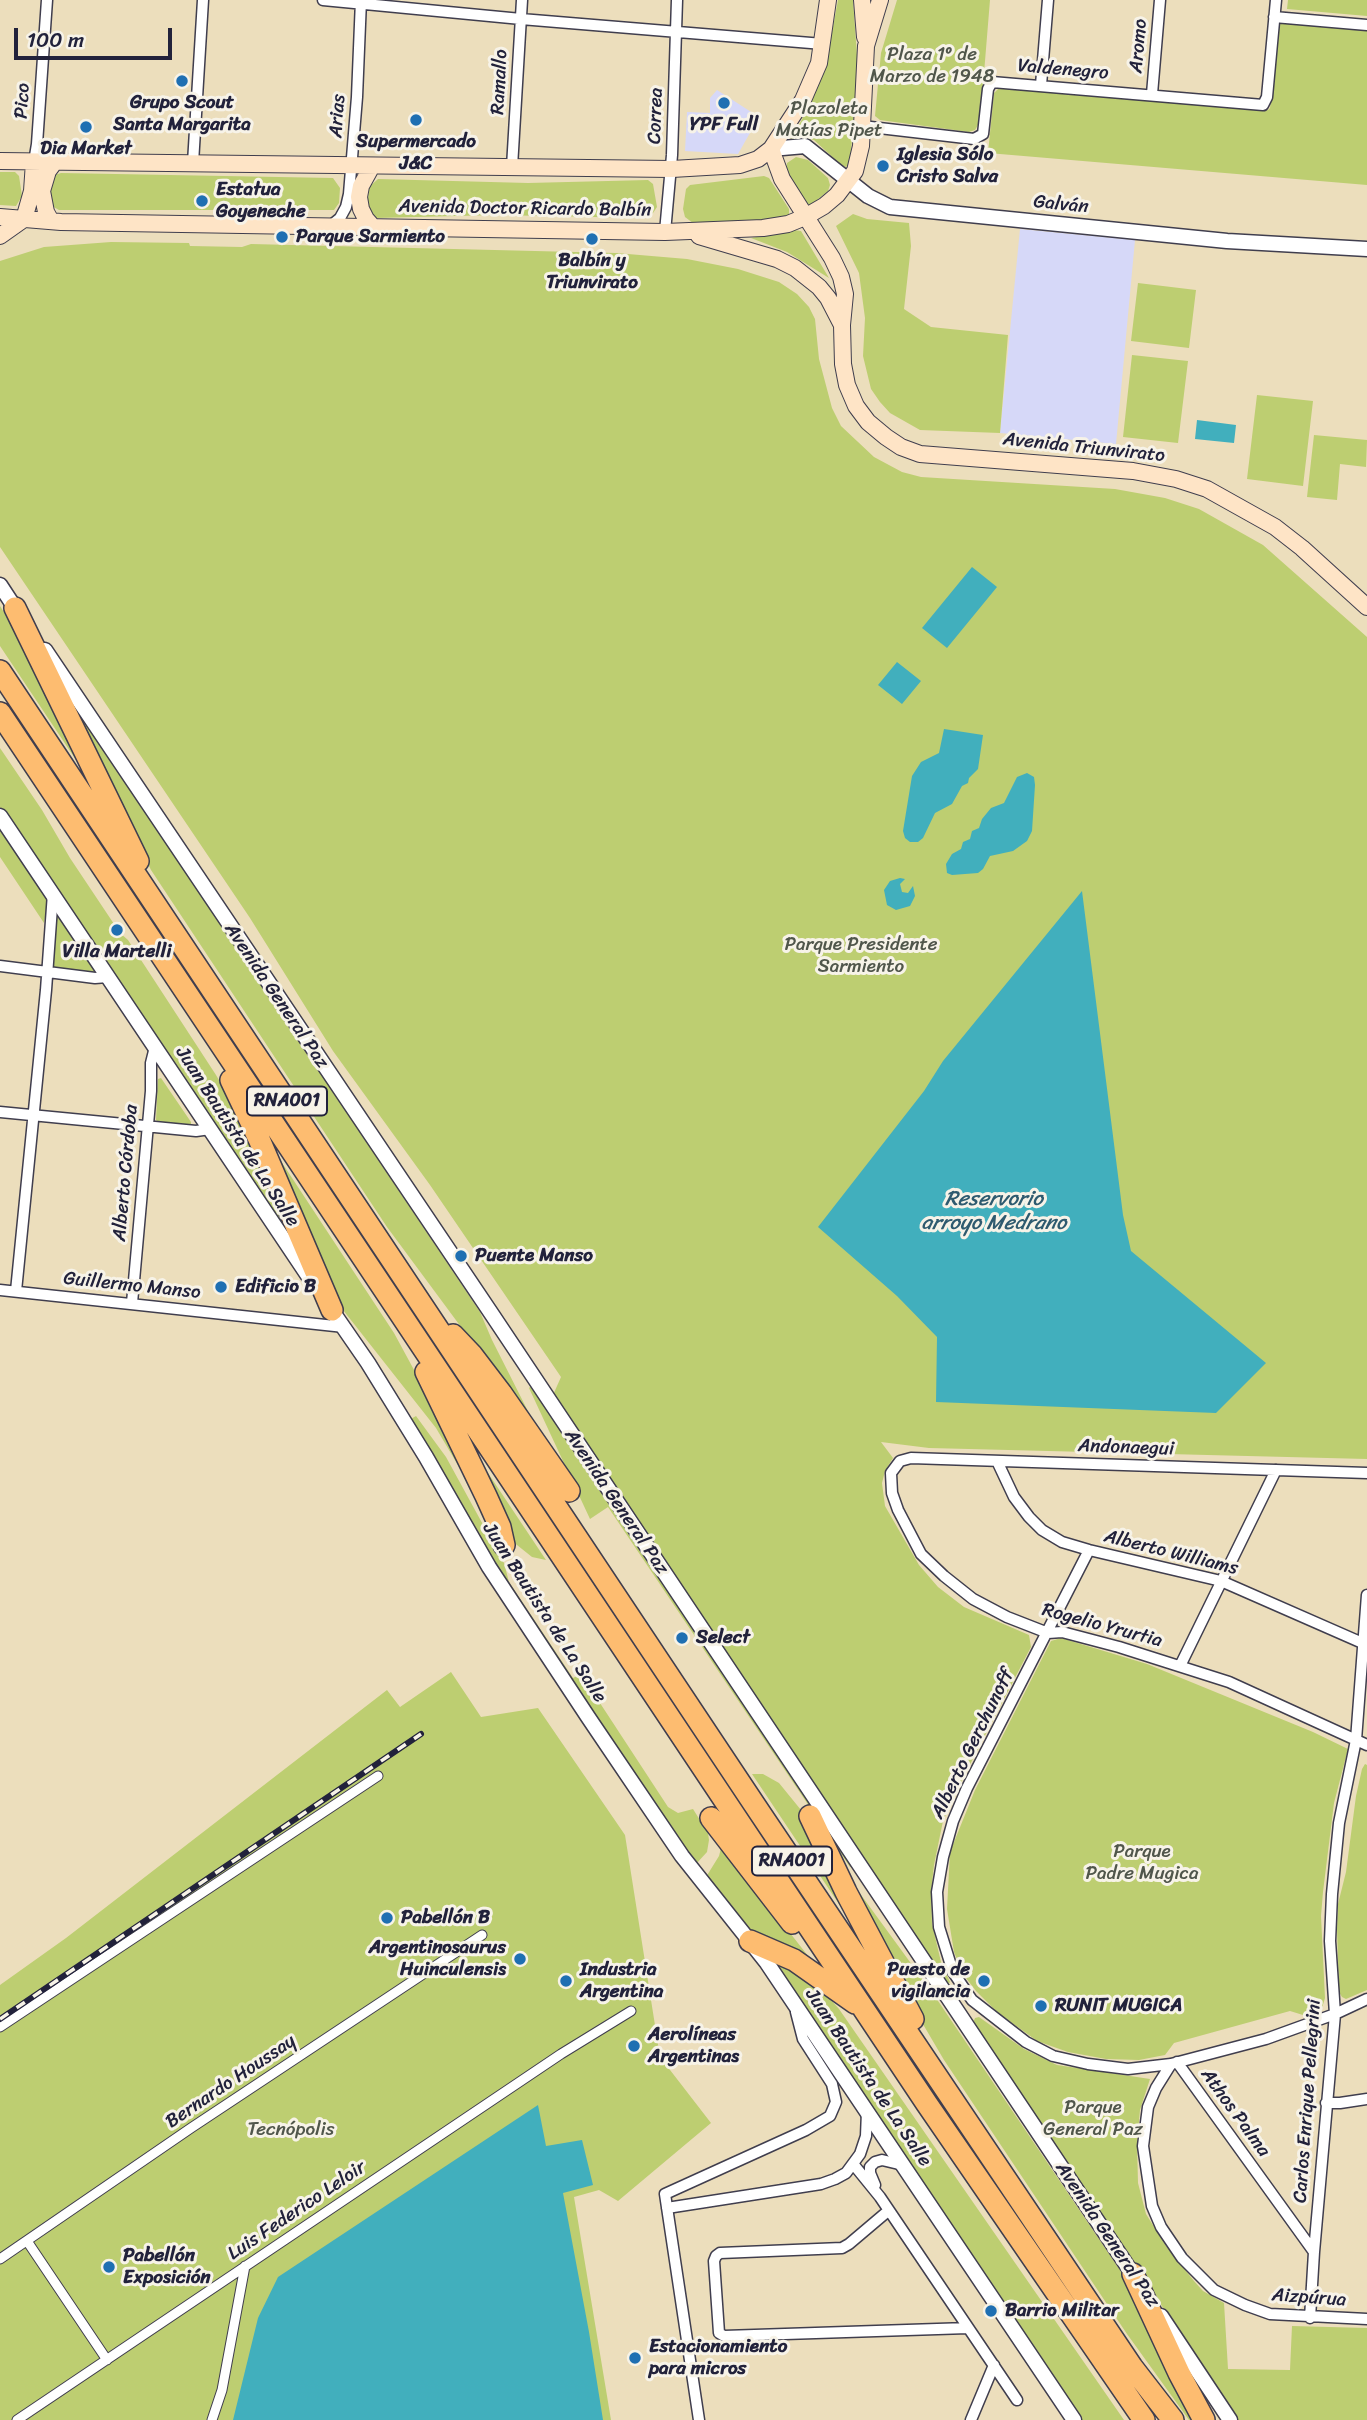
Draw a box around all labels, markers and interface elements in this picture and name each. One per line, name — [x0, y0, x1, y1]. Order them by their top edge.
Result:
scale bar — [18, 14, 175, 58]
street label: Aromo — [1125, 18, 1153, 74]
text: 100 m — [27, 21, 84, 59]
park label: Plaza 1º de Marzo de 1948 — [870, 44, 994, 88]
street label: Ramallo — [487, 49, 513, 115]
street label: Valdenegro — [1017, 55, 1109, 85]
marker: Grupo Scout Santa Margarita — [174, 73, 190, 89]
street label: Pico — [10, 82, 36, 120]
street label: Correa — [644, 87, 668, 145]
place label: Grupo Scout Santa Margarita — [113, 92, 251, 136]
street label: Arias — [325, 93, 351, 139]
marker: YPF Full — [716, 95, 732, 111]
park label: Plazoleta Matías Pipet — [776, 98, 882, 142]
marker: Supermercado J&C — [408, 112, 424, 128]
place label: YPF Full — [690, 114, 758, 136]
marker: Dia Market — [78, 119, 94, 135]
place label: Supermercado J&C — [356, 131, 476, 175]
place label: Dia Market — [40, 138, 132, 160]
place label: Iglesia Sólo Cristo Salva — [897, 144, 998, 188]
marker: Iglesia Sólo Cristo Salva — [875, 158, 891, 174]
place label: Estatua Goyeneche — [216, 179, 306, 223]
street label: Galván — [1032, 191, 1090, 219]
marker: Estatua Goyeneche — [194, 193, 210, 209]
street label: Avenida Doctor Ricardo Balbín — [398, 195, 652, 223]
place label: Parque Sarmiento — [296, 226, 445, 248]
marker: Parque Sarmiento — [274, 229, 290, 245]
marker: Balbín y Triunvirato — [584, 231, 600, 247]
place label: Balbín y Triunvirato — [546, 250, 638, 294]
street label: Avenida Triunvirato — [1002, 428, 1166, 468]
street label: Avenida General Paz — [219, 919, 333, 1073]
marker: Villa Martelli — [109, 922, 125, 938]
park label: Parque Presidente Sarmiento — [785, 934, 937, 978]
place label: Villa Martelli — [63, 941, 171, 963]
street label: Juan Bautista de La Salle — [170, 1043, 304, 1231]
road number: RNA001 — [247, 1086, 327, 1116]
street label: Alberto Córdoba — [109, 1104, 143, 1242]
water label: Reservorio arroyo Medrano — [922, 1187, 1066, 1237]
place label: Puente Manso — [475, 1245, 593, 1267]
marker: Puente Manso — [453, 1248, 469, 1264]
street label: Guillermo Manso — [62, 1267, 202, 1305]
place label: Edificio B — [235, 1276, 316, 1298]
marker: Edificio B — [213, 1279, 229, 1295]
street label: Avenida General Paz — [559, 1425, 673, 1579]
street label: Andonaegui — [1077, 1435, 1175, 1461]
street label: Juan Bautista de La Salle — [477, 1519, 611, 1707]
street label: Alberto Williams — [1102, 1525, 1240, 1581]
street label: Rogelio Yrurtia — [1039, 1599, 1165, 1653]
place label: Select — [696, 1627, 750, 1649]
marker: Select — [674, 1630, 690, 1646]
street label: Alberto Gerchunoff — [927, 1665, 1019, 1823]
park label: Parque Padre Mugica — [1085, 1841, 1199, 1885]
road number: RNA001 — [752, 1846, 832, 1875]
place label: Pabellón B — [401, 1907, 490, 1929]
marker: Pabellón B — [379, 1910, 395, 1926]
place label: Argentinosaurus Huinculensis — [369, 1937, 506, 1981]
marker: Argentinosaurus Huinculensis — [512, 1951, 528, 1967]
place label: Industria Argentina — [580, 1959, 663, 2003]
place label: Puesto de vigilancia — [887, 1959, 970, 2003]
marker: Industria Argentina — [558, 1973, 574, 1989]
marker: Puesto de vigilancia — [976, 1973, 992, 1989]
street label: Juan Bautista de La Salle — [800, 1985, 936, 2171]
place label: RUNIT MUGICA — [1055, 1995, 1182, 2017]
marker: RUNIT MUGICA — [1033, 1998, 1049, 2014]
street label: Carlos Enrique Pellegrini — [1290, 1998, 1326, 2204]
place label: Aerolíneas Argentinas — [648, 2024, 739, 2068]
street label: Bernardo Houssay — [162, 2030, 300, 2134]
marker: Aerolíneas Argentinas — [626, 2038, 642, 2054]
street label: Athos Palma — [1195, 2064, 1275, 2162]
park label: Parque General Paz — [1043, 2097, 1143, 2141]
park label: Tecnópolis — [247, 2119, 335, 2141]
street label: Luis Federico Leloir — [224, 2156, 370, 2266]
street label: Avenida General Paz — [1050, 2158, 1164, 2312]
place label: Pabellón Exposición — [123, 2245, 211, 2289]
marker: Pabellón Exposición — [101, 2259, 117, 2275]
street label: Aizpúrua — [1271, 2284, 1347, 2312]
place label: Barrio Militar — [1005, 2300, 1119, 2322]
marker: Barrio Militar — [983, 2303, 999, 2319]
place label: Estacionamiento para micros — [649, 2336, 787, 2380]
marker: Estacionamiento para micros — [627, 2350, 643, 2366]

